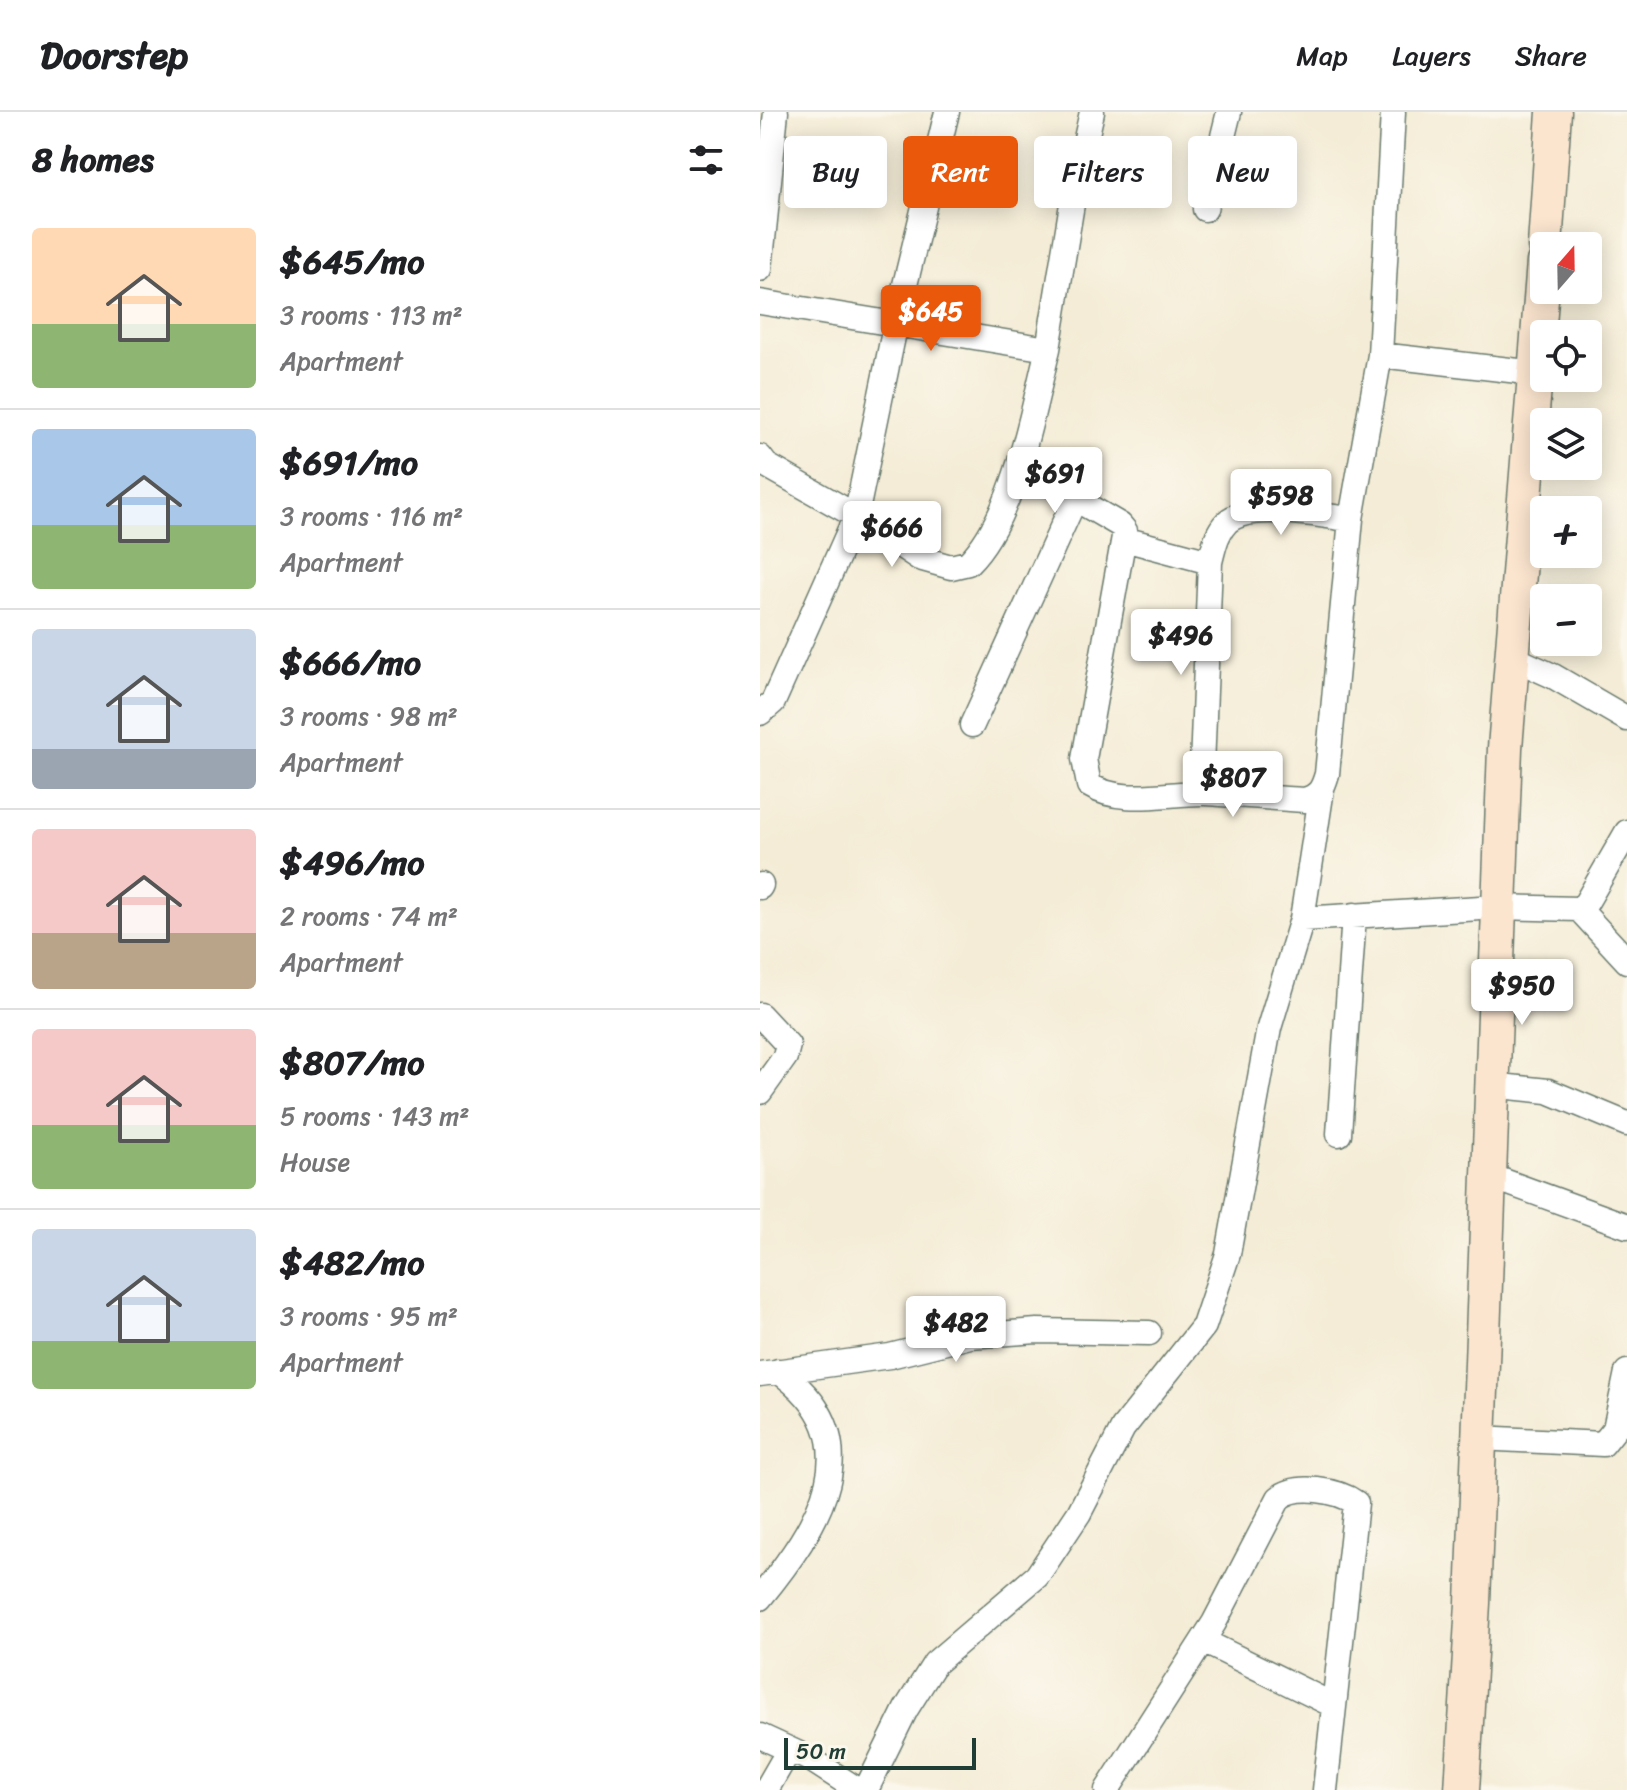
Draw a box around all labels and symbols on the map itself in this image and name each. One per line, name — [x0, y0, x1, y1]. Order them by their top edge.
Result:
north arrow — [1530, 232, 1602, 304]
pin: $645 — [884, 285, 978, 353]
pin: $691 — [1008, 447, 1102, 515]
pin: $598 — [1234, 469, 1328, 537]
pin: $666 — [845, 501, 939, 569]
pin: $496 — [1134, 609, 1228, 677]
pin: $807 — [1186, 751, 1280, 819]
pin: $950 — [1475, 959, 1569, 1027]
pin: $482 — [909, 1296, 1003, 1364]
scale bar — [784, 1734, 976, 1770]

